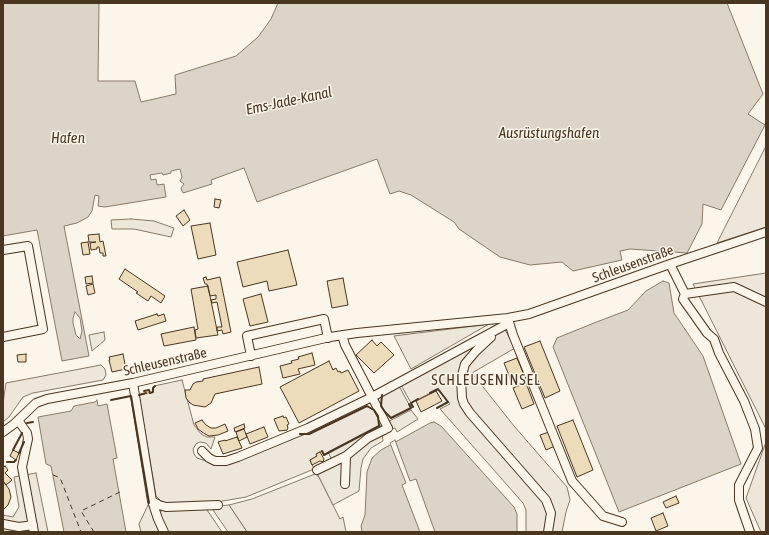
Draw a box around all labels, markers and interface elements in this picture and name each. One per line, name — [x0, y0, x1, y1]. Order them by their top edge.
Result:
water label: Ems-Jade-Kanal — [244, 83, 334, 119]
water label: Ausrüstungshafen — [499, 124, 599, 142]
water label: Hafen — [51, 129, 85, 147]
street label: Schleusenstraße — [590, 242, 676, 286]
street label: Schleusenstraße — [122, 344, 208, 380]
district label: SCHLEUSENINSEL — [431, 371, 541, 389]

